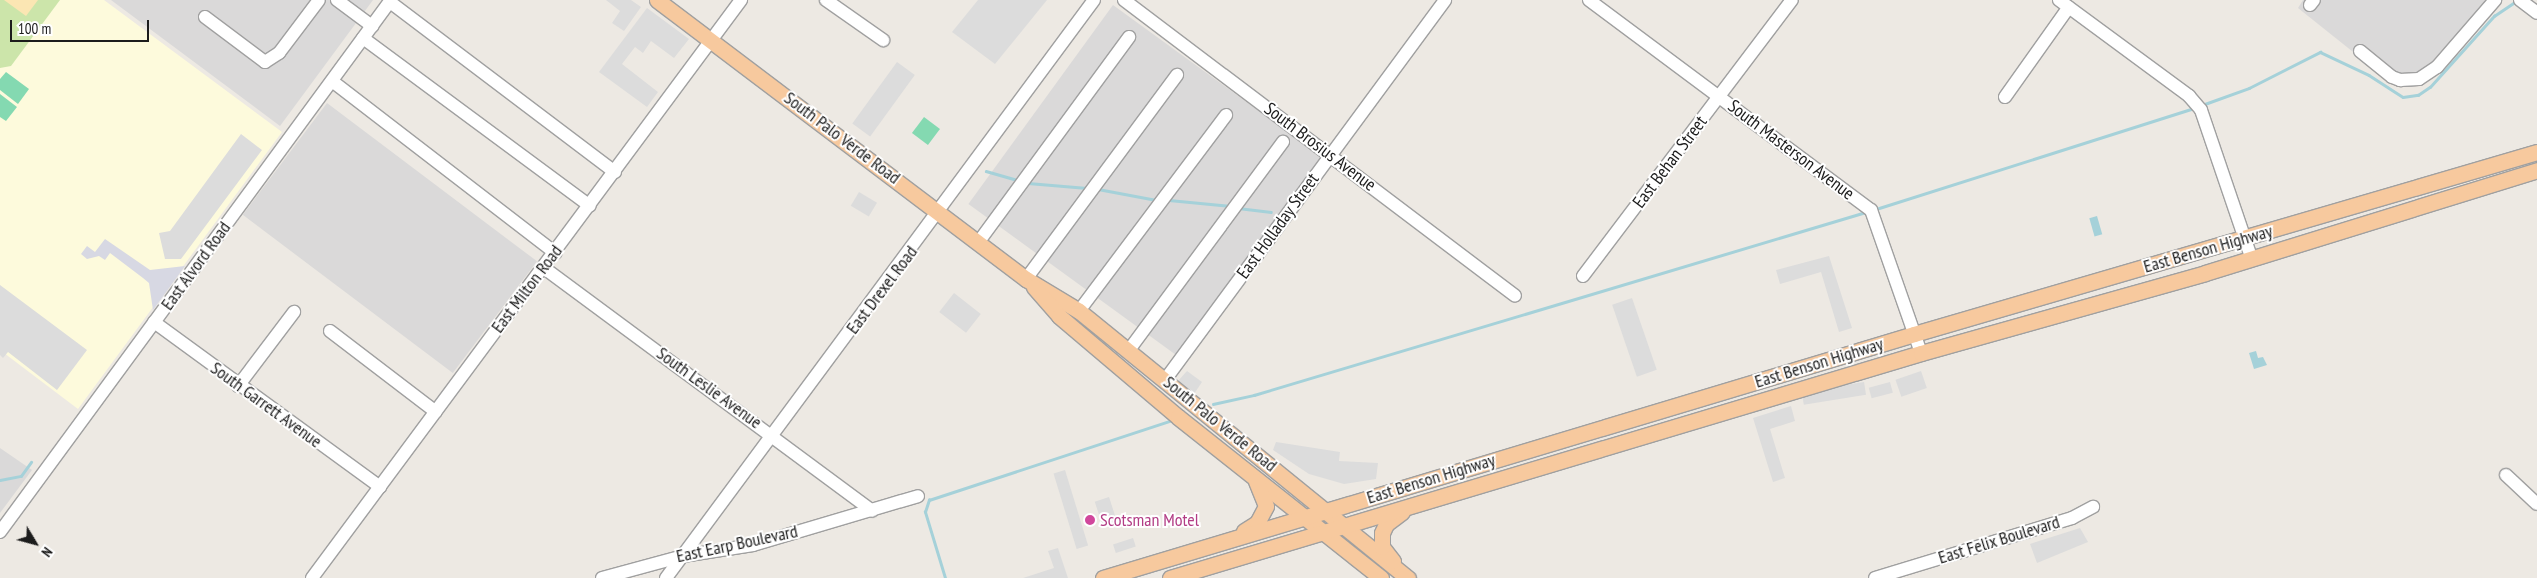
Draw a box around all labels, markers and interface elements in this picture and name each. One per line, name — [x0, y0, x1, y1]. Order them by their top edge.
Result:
scale bar — [12, 10, 151, 42]
text: 100 m — [18, 19, 51, 38]
street label: South Palo Verde Road — [780, 87, 904, 189]
street label: South Masterson Avenue — [1723, 95, 1859, 205]
street label: South Brosius Avenue — [1260, 98, 1380, 196]
street label: East Behan Street — [1628, 112, 1712, 212]
street label: East Holladay Street — [1232, 169, 1324, 283]
street label: East Alvord Road — [157, 217, 235, 315]
street label: East Benson Highway — [2141, 220, 2275, 278]
street label: East Milton Road — [487, 241, 567, 337]
street label: East Drexel Road — [842, 242, 922, 338]
street label: East Benson Highway — [1752, 333, 1886, 393]
street label: South Leslie Avenue — [652, 343, 766, 433]
street label: South Garrett Avenue — [206, 357, 326, 453]
street label: South Palo Verde Road — [1159, 372, 1281, 476]
street label: East Benson Highway — [1364, 449, 1498, 509]
place label: Scotsman Motel — [1100, 509, 1199, 531]
street label: East Felix Boulevard — [1935, 511, 2063, 569]
marker: Scotsman Motel — [1084, 514, 1096, 526]
north arrow — [10, 518, 60, 568]
street label: East Earp Boulevard — [674, 521, 800, 567]
text: N — [38, 544, 56, 560]

